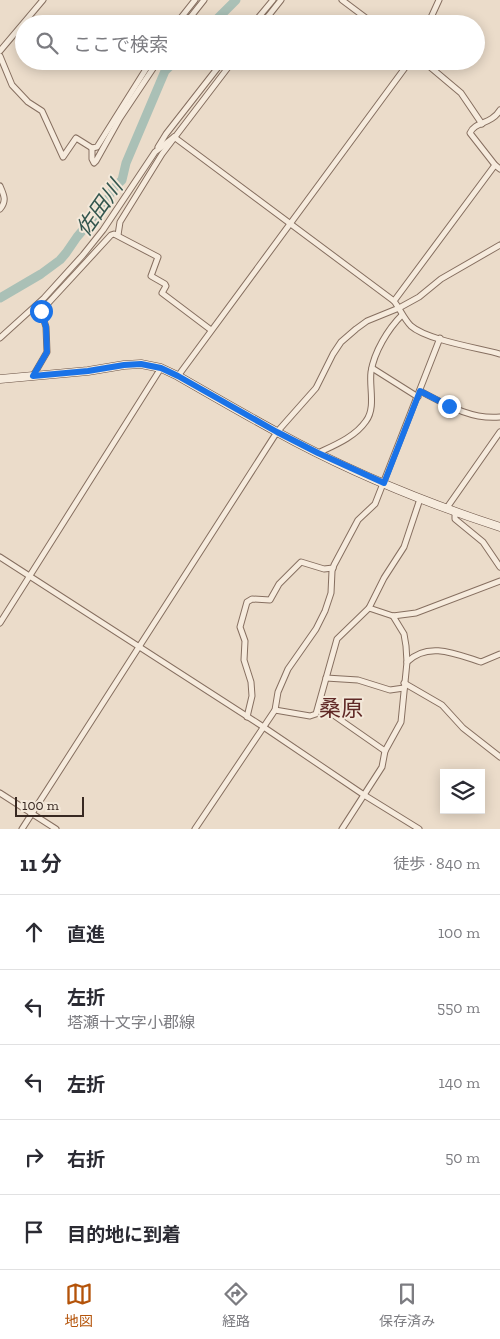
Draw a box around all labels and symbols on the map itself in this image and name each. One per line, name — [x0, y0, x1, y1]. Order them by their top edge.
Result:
water label: 佐田川 — [71, 173, 128, 241]
route start — [30, 300, 53, 323]
route end — [438, 395, 461, 418]
district label: 桑原 — [319, 695, 363, 722]
scale bar — [15, 794, 84, 817]

